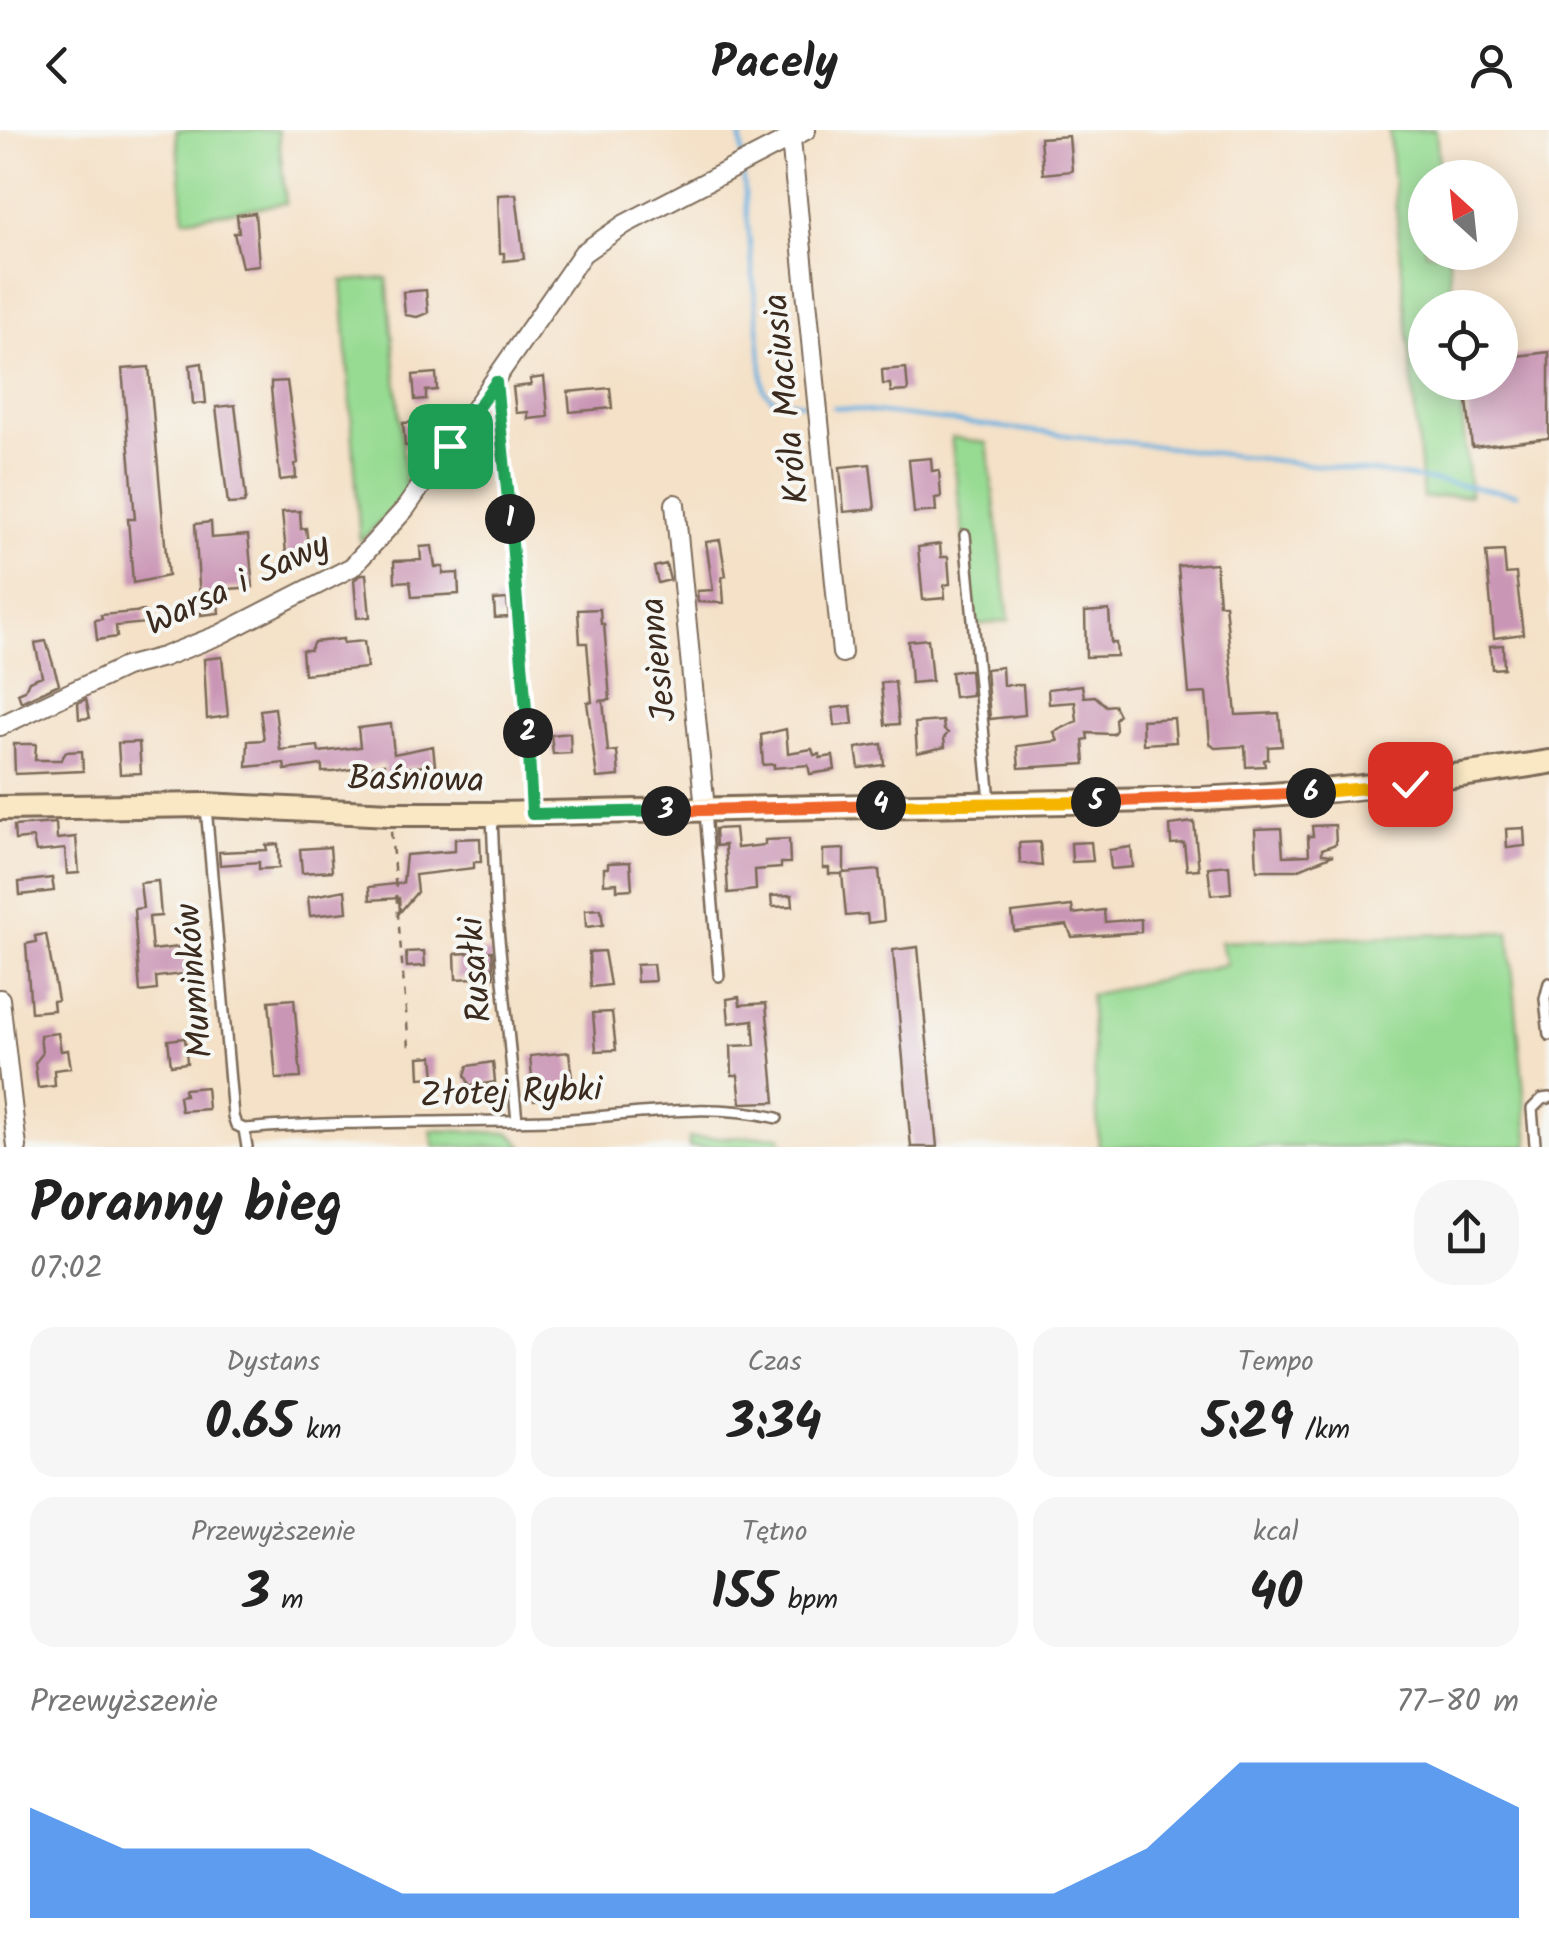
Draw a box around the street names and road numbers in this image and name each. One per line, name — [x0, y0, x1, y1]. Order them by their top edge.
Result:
street label: Króla Maciusia — [749, 291, 827, 507]
street label: Warsa i Sawy — [137, 518, 340, 653]
street label: Jesienna — [626, 595, 694, 725]
street label: Baśniowa — [347, 752, 485, 810]
street label: Muminków — [161, 901, 231, 1060]
street label: Rusałki — [444, 913, 510, 1025]
street label: Złotej Rybki — [419, 1063, 605, 1125]

